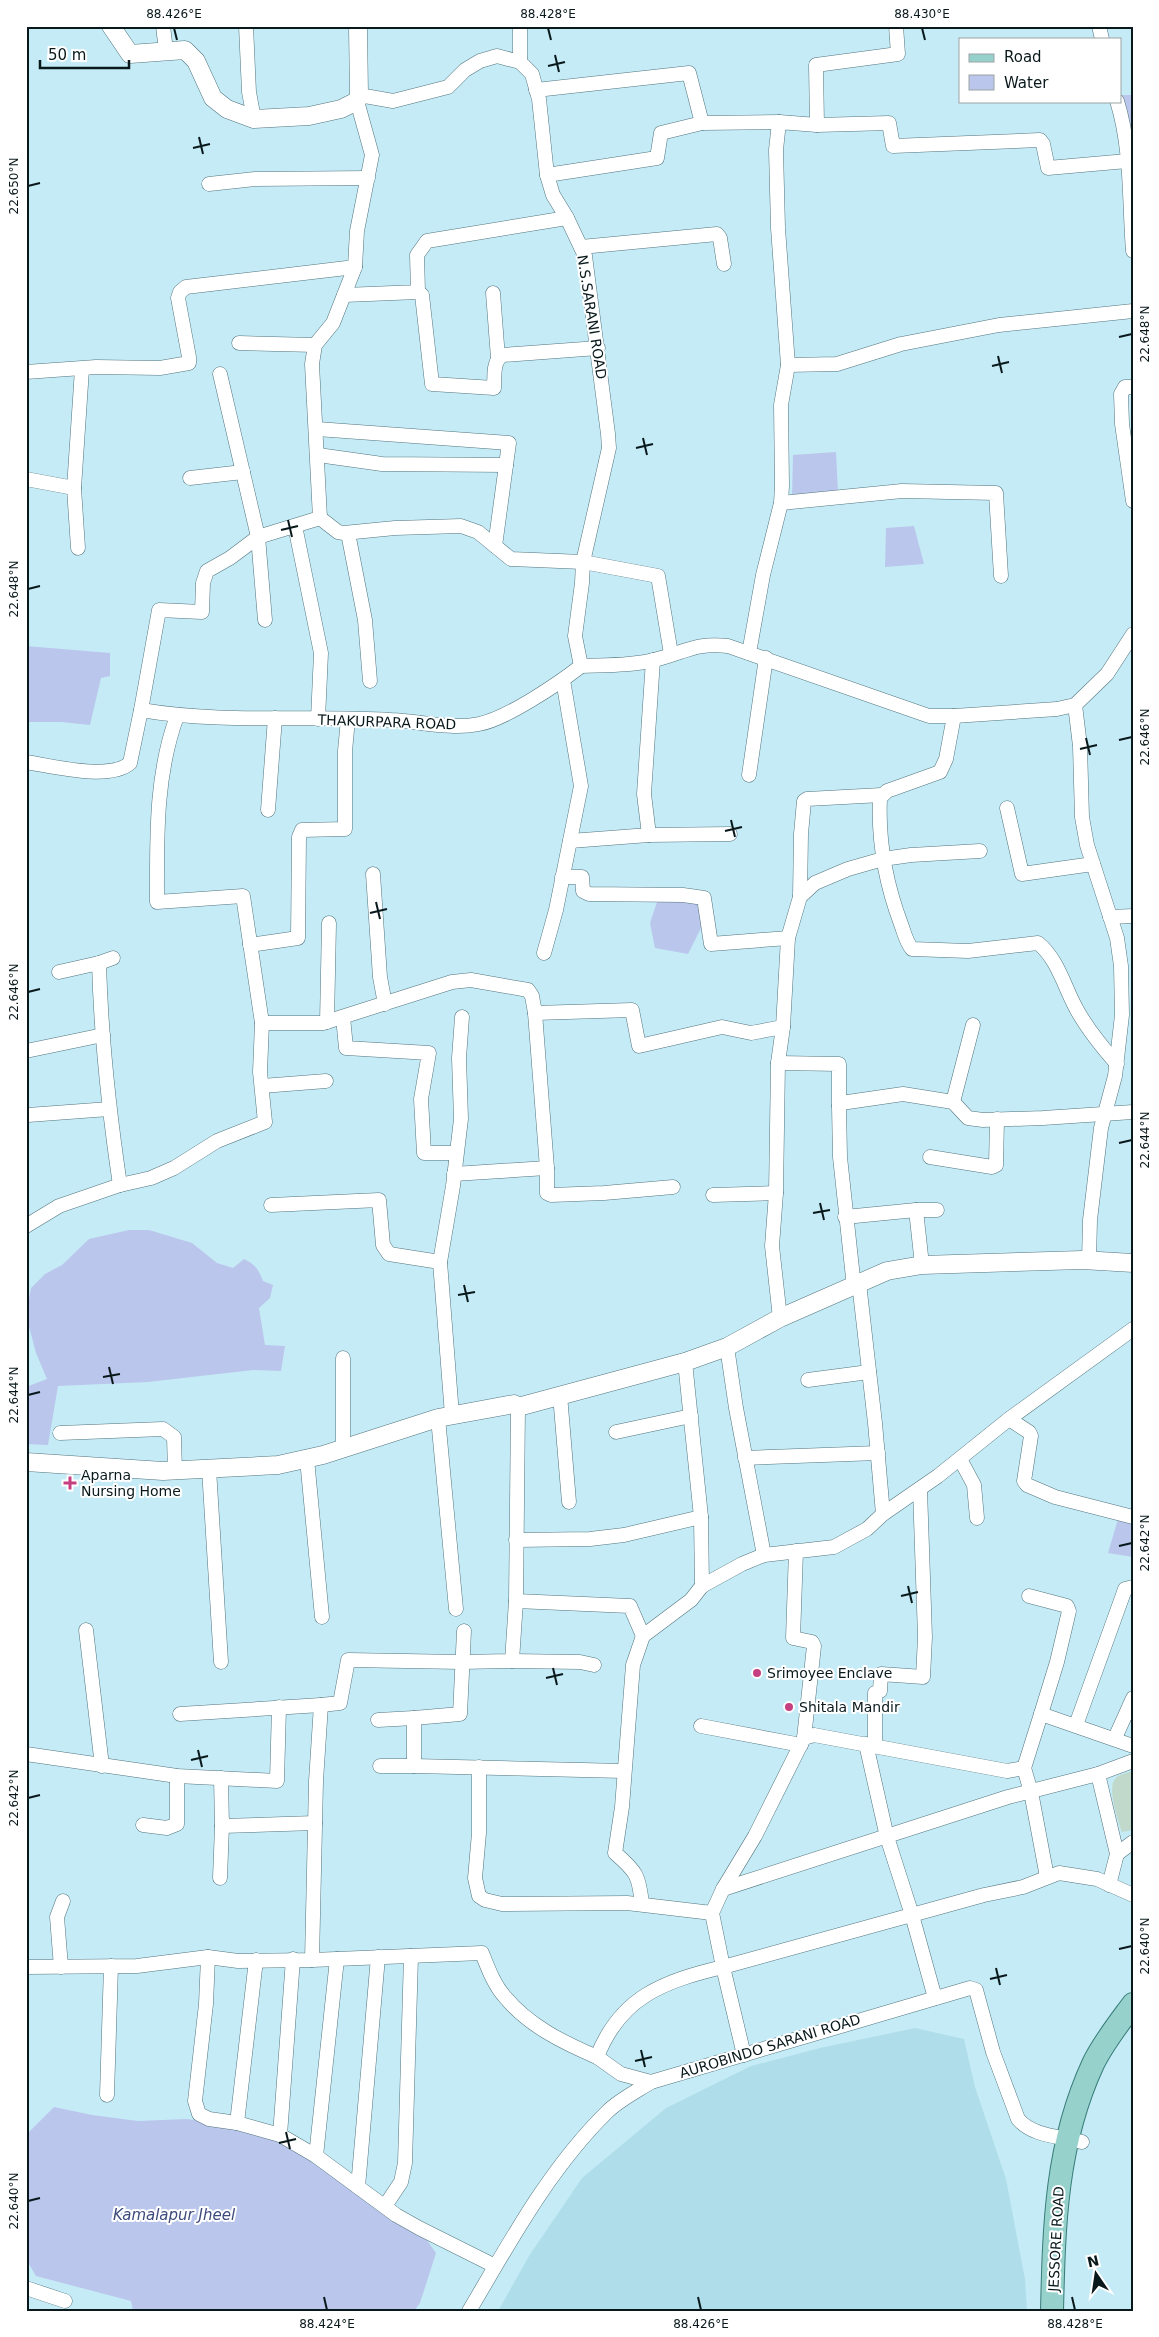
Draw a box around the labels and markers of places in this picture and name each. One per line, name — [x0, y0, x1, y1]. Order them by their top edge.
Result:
place label: Aparna Nursing Home — [81, 1467, 181, 1499]
marker: Aparna Nursing Home — [63, 1476, 77, 1490]
place label: Srimoyee Enclave — [767, 1665, 892, 1681]
marker: Srimoyee Enclave — [751, 1667, 763, 1679]
place label: Shitala Mandir — [799, 1699, 900, 1715]
marker: Shitala Mandir — [783, 1701, 795, 1713]

